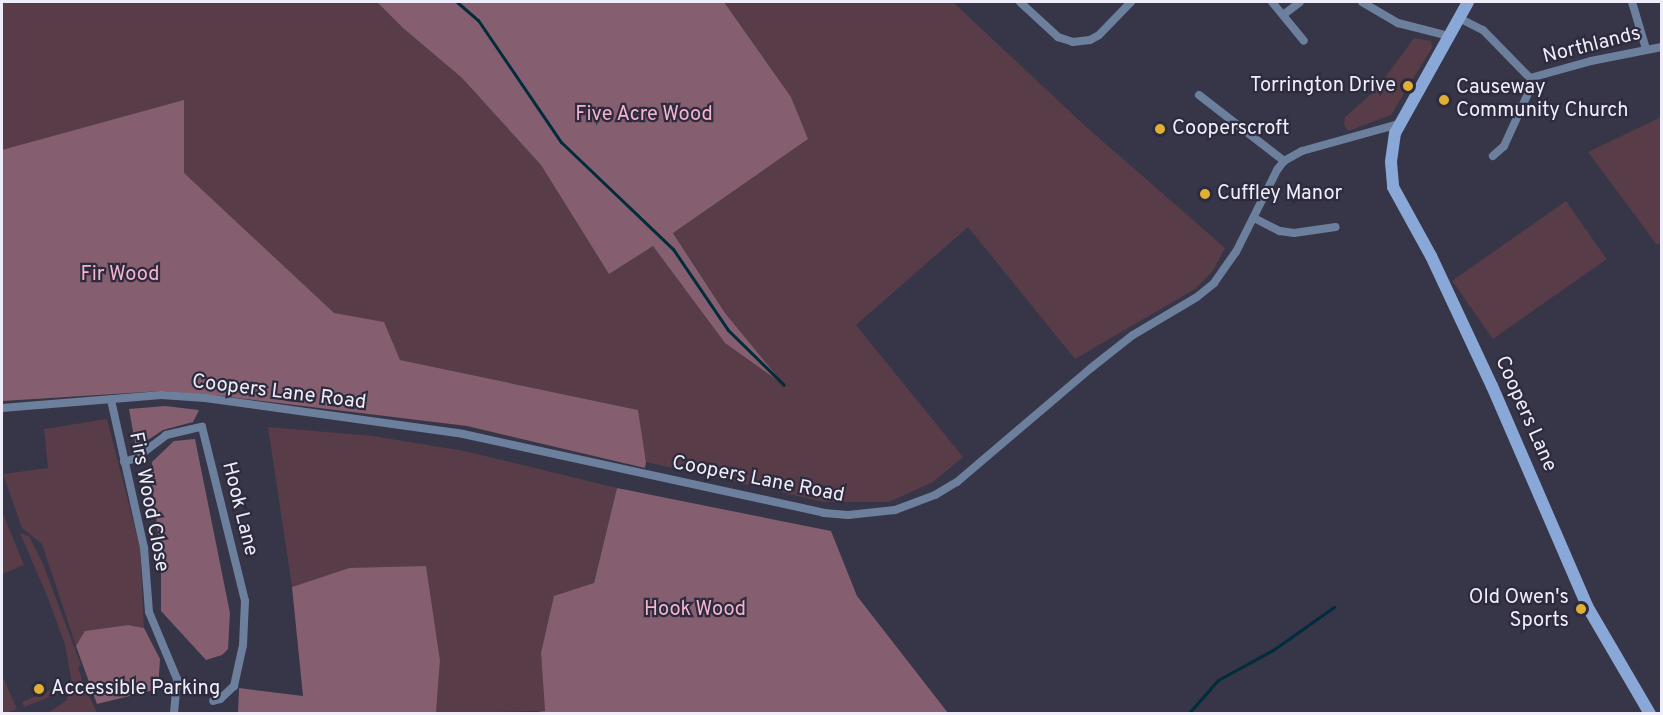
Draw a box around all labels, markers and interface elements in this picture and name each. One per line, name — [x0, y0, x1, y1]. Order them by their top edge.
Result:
street label: Northlands — [1541, 22, 1643, 70]
place label: Torrington Drive — [1250, 74, 1396, 98]
place label: Causeway Community Church — [1456, 77, 1629, 124]
marker: Torrington Drive — [1401, 79, 1415, 93]
marker: Causeway Community Church — [1437, 93, 1451, 107]
park label: Five Acre Wood — [575, 103, 713, 127]
place label: Cooperscroft — [1172, 117, 1290, 141]
marker: Cooperscroft — [1153, 122, 1167, 136]
place label: Cuffley Manor — [1217, 182, 1342, 206]
marker: Cuffley Manor — [1198, 187, 1212, 201]
park label: Fir Wood — [80, 263, 160, 287]
street label: Coopers Lane — [1489, 352, 1561, 476]
street label: Coopers Lane Road — [191, 370, 367, 416]
street label: Firs Wood Close — [123, 430, 173, 574]
street label: Coopers Lane Road — [670, 452, 846, 508]
street label: Hook Lane — [216, 459, 262, 559]
place label: Old Owen's Sports — [1469, 586, 1569, 633]
park label: Hook Wood — [644, 598, 746, 622]
marker: Old Owen's Sports — [1574, 602, 1588, 616]
place label: Accessible Parking — [51, 677, 220, 701]
marker: Accessible Parking — [32, 682, 46, 696]

